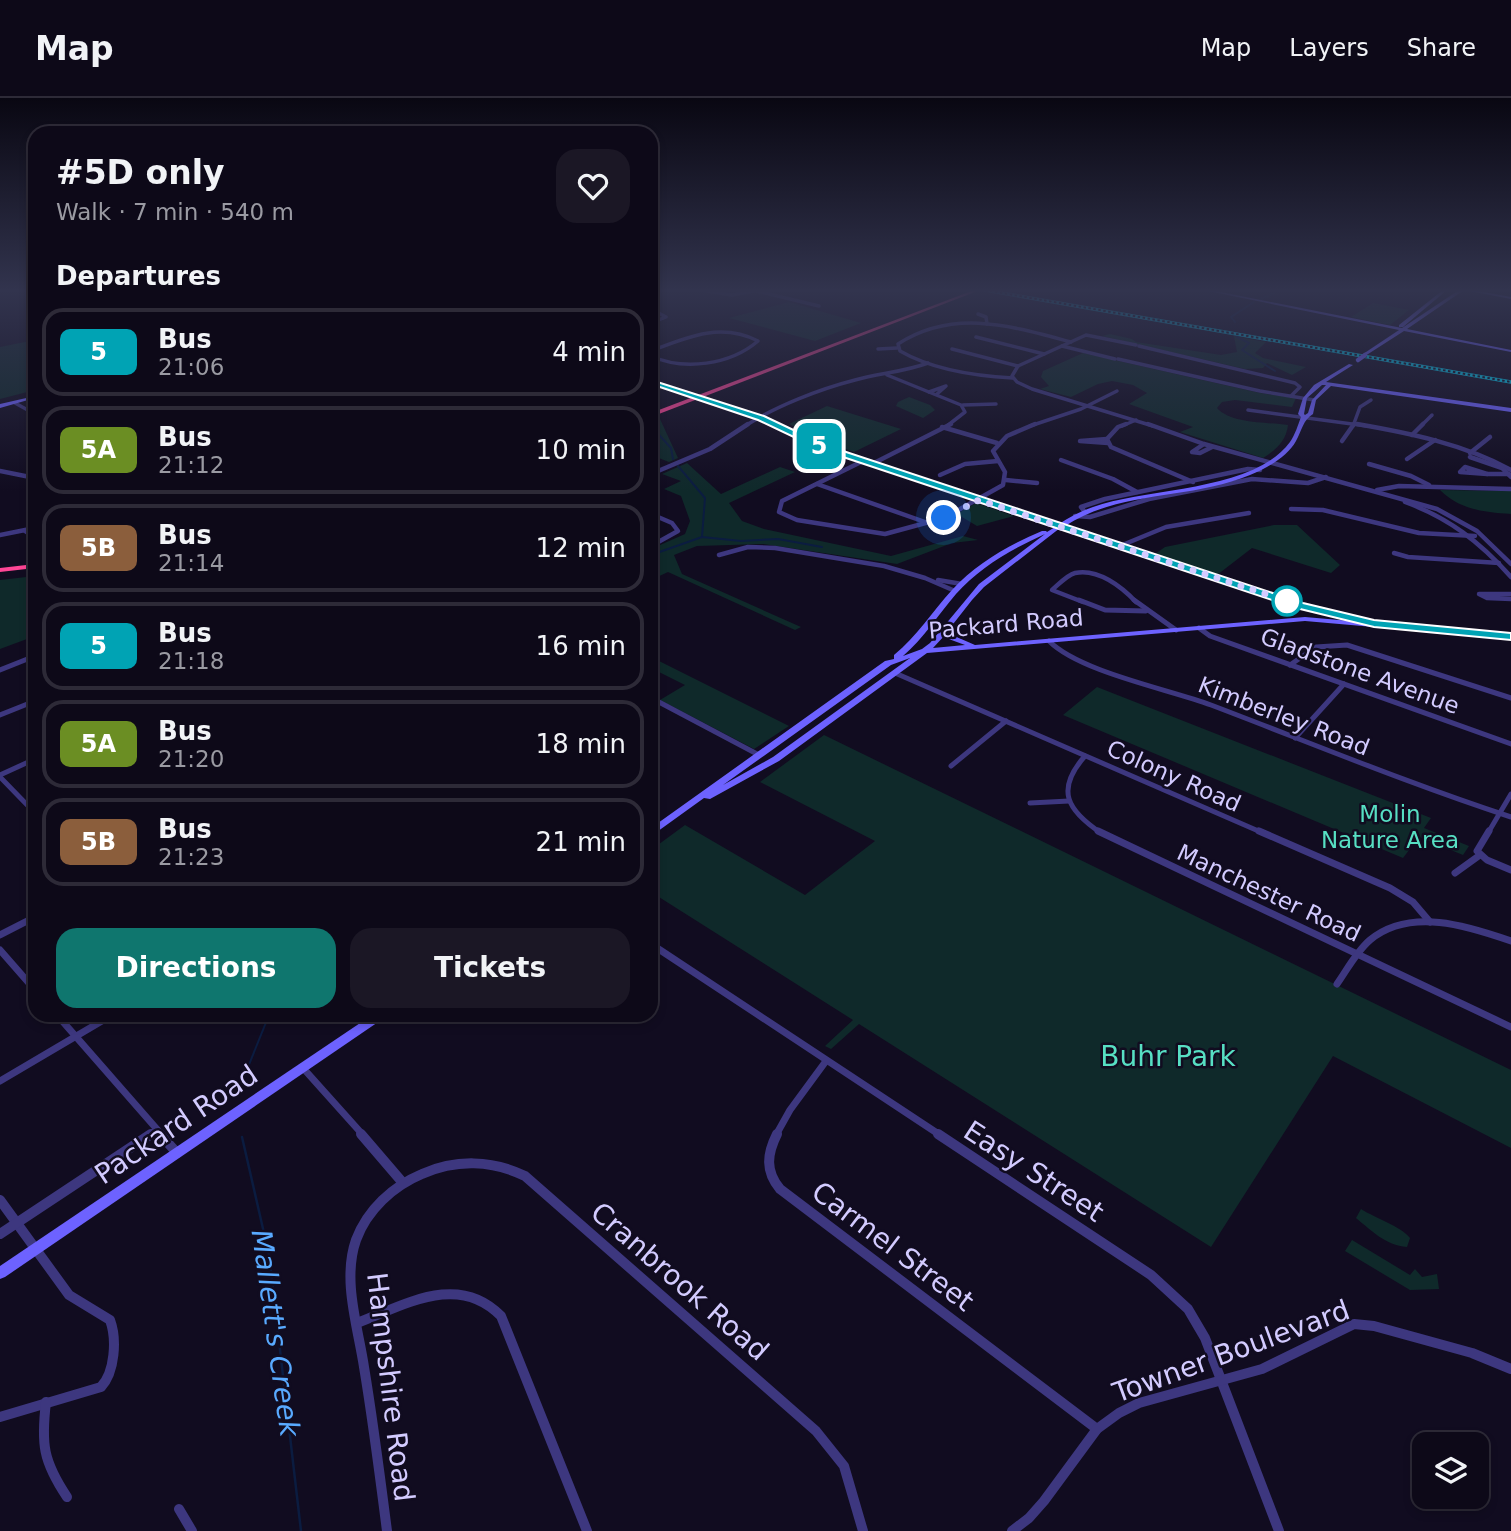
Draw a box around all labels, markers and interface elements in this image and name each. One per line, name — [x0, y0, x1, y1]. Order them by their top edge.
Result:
text: Map — [35, 29, 114, 68]
text: Map — [1201, 34, 1251, 62]
text: Layers — [1289, 34, 1369, 62]
text: Share — [1407, 34, 1476, 62]
button: heart — [556, 149, 630, 223]
text: #5D only — [56, 153, 224, 192]
text: Walk · 7 min · 540 m — [56, 199, 294, 225]
text: Departures — [56, 261, 221, 291]
text: Bus — [158, 324, 212, 354]
text: 4 min — [552, 337, 626, 367]
text: 5 — [90, 338, 107, 366]
text: 21:06 — [158, 354, 224, 380]
text: Bus — [158, 422, 212, 452]
line badge: 5 — [796, 423, 842, 469]
text: 5 — [811, 432, 827, 460]
text: 10 min — [536, 435, 626, 465]
text: 5A — [81, 436, 116, 464]
text: 21:12 — [158, 452, 224, 478]
your location — [926, 500, 961, 535]
text: Bus — [158, 520, 212, 550]
text: 12 min — [536, 533, 626, 563]
text: 5B — [81, 534, 116, 562]
text: 21:14 — [158, 550, 224, 576]
unlabelled marker — [1272, 586, 1302, 616]
street label: Packard Road — [928, 604, 1084, 644]
text: Bus — [158, 618, 212, 648]
street label: Gladstone Avenue — [1257, 623, 1463, 719]
text: 16 min — [536, 631, 626, 661]
text: 5 — [90, 632, 107, 660]
text: 21:18 — [158, 648, 224, 674]
street label: Kimberley Road — [1195, 671, 1373, 761]
text: Bus — [158, 716, 212, 746]
text: 18 min — [536, 729, 626, 759]
text: 5A — [81, 730, 116, 758]
street label: Colony Road — [1103, 735, 1245, 817]
text: 21:20 — [158, 746, 224, 772]
park label: Molin Nature Area — [1321, 801, 1459, 853]
text: Bus — [158, 814, 212, 844]
text: 21 min — [536, 827, 626, 857]
text: 5B — [81, 828, 116, 856]
street label: Manchester Road — [1173, 839, 1365, 947]
text: 21:23 — [158, 844, 224, 870]
button: Directions — [56, 928, 336, 1008]
button: Tickets — [350, 928, 630, 1008]
park label: Buhr Park — [1100, 1040, 1237, 1073]
street label: Packard Road — [89, 1058, 264, 1191]
street label: Easy Street — [958, 1114, 1110, 1229]
street label: Carmel Street — [805, 1175, 980, 1318]
street label: Cranbrook Road — [584, 1195, 775, 1367]
water label: Mallett's Creek — [245, 1227, 307, 1441]
street label: Hampshire Road — [360, 1271, 421, 1504]
street label: Towner Boulevard — [1107, 1293, 1354, 1410]
map controls — [1412, 1432, 1489, 1509]
button: layers — [1412, 1432, 1489, 1509]

